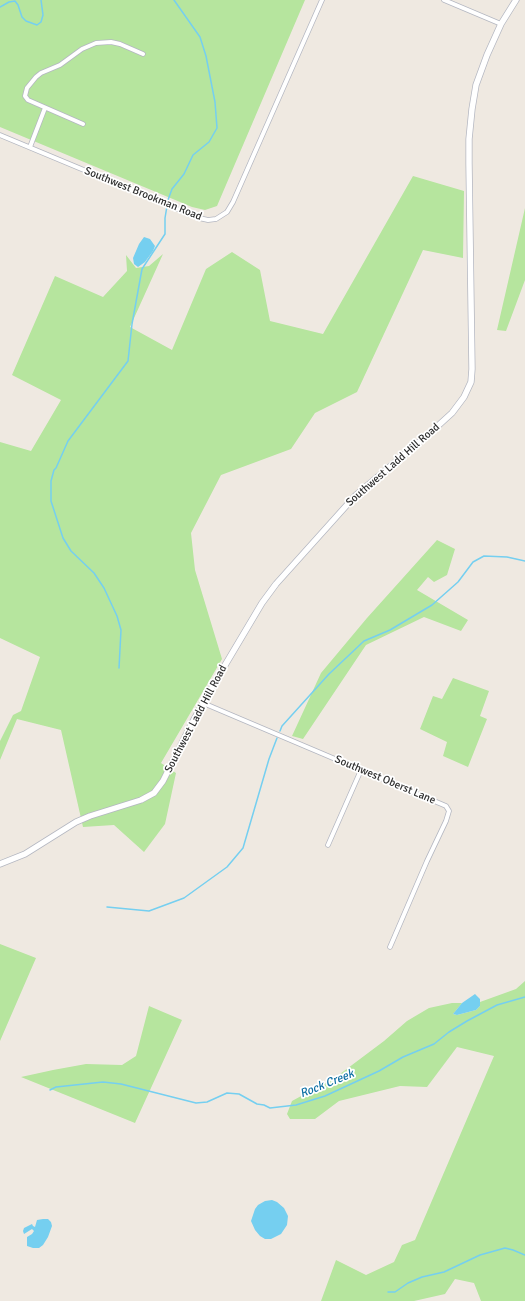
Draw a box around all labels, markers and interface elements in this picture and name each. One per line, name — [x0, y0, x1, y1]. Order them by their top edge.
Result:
street label: Southwest Brookman Road — [82, 164, 204, 224]
street label: Southwest Ladd Hill Road — [343, 421, 443, 509]
street label: Southwest Ladd Hill Road — [162, 663, 230, 775]
street label: Southwest Oberst Lane — [333, 753, 437, 807]
water label: Rock Creek — [298, 1067, 356, 1101]

